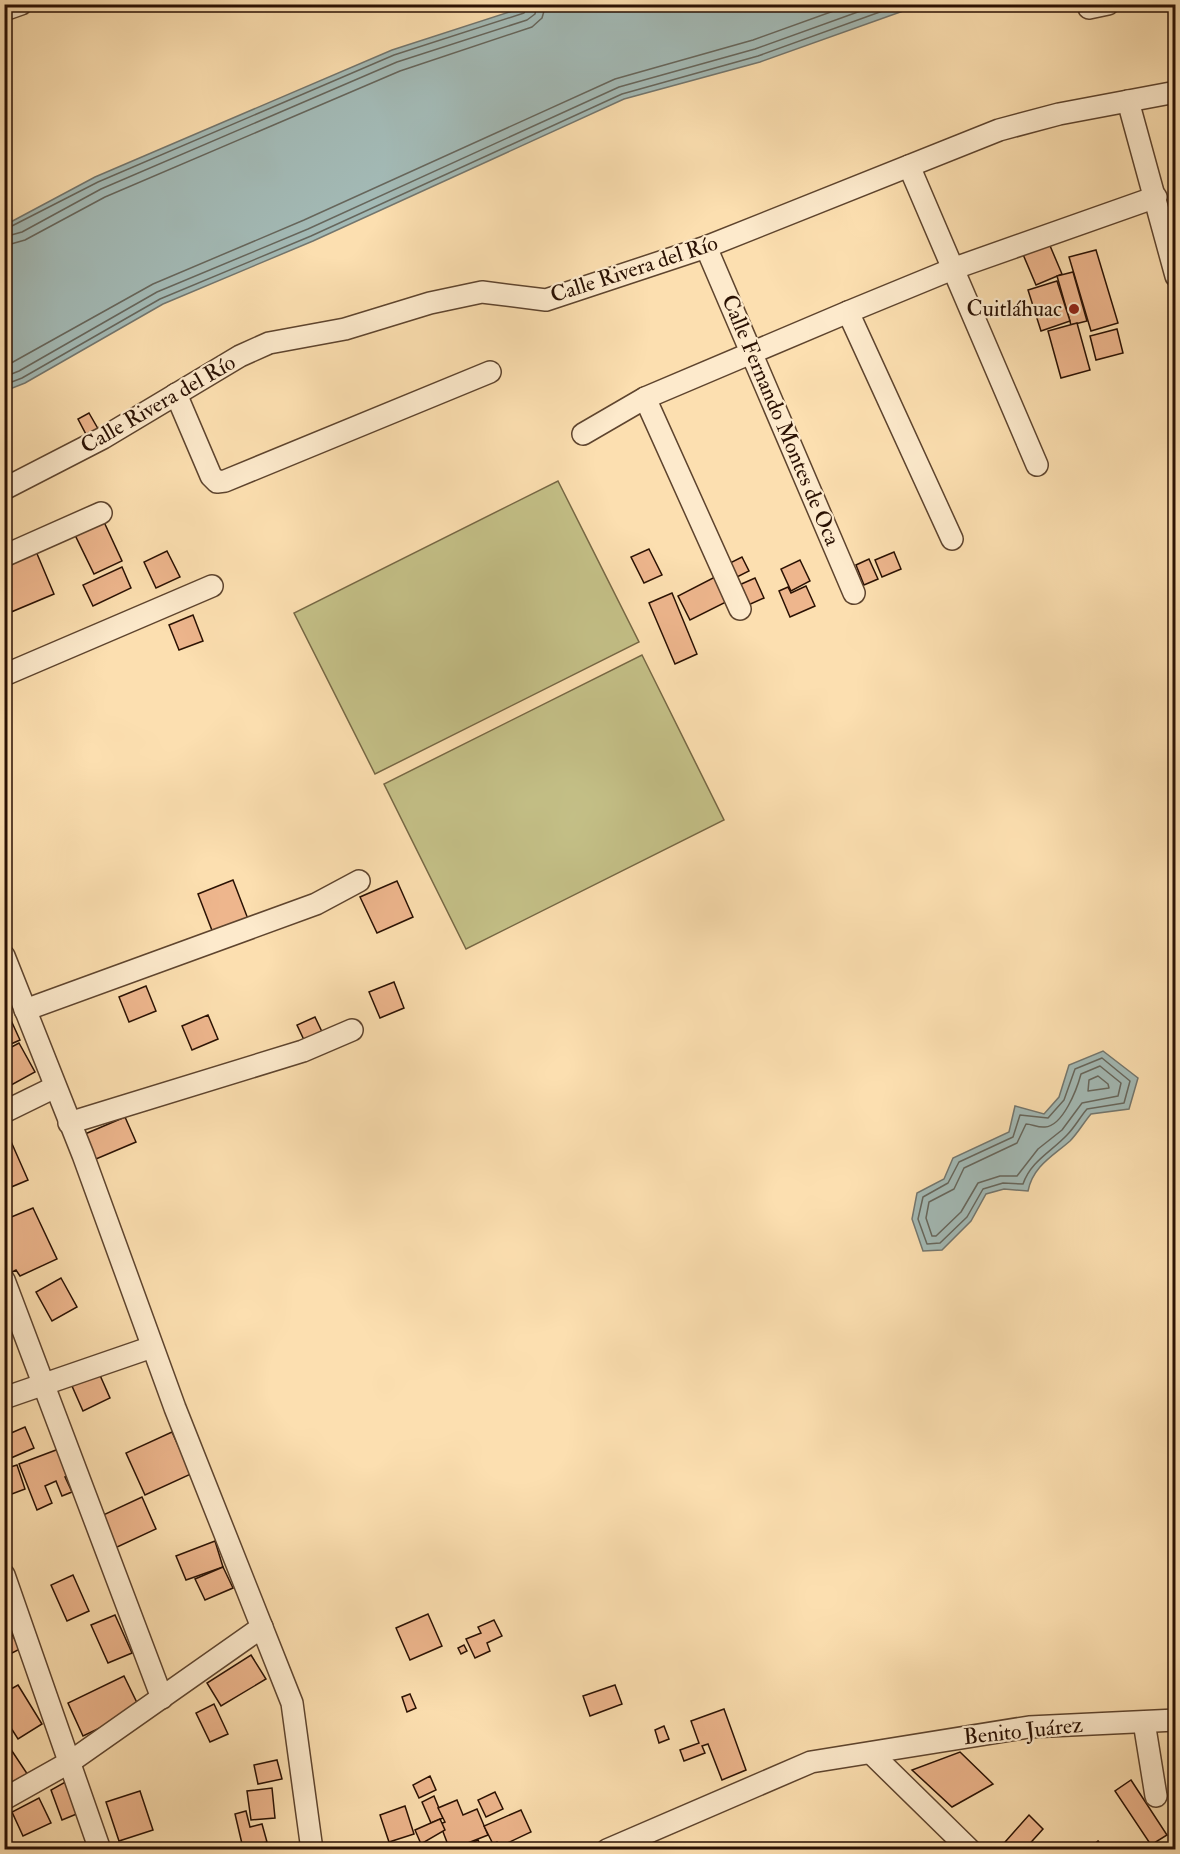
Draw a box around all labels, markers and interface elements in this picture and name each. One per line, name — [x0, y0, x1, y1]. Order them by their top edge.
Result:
street label: Calle Rivera del Río — [547, 229, 721, 309]
street label: Calle Fernando Montes de Oca — [715, 290, 847, 551]
place label: Cuitláhuac — [966, 295, 1062, 323]
marker: Cuitláhuac — [1067, 302, 1081, 316]
street label: Calle Rivera del Río — [76, 348, 240, 460]
street label: Benito Juárez — [962, 1711, 1084, 1751]

